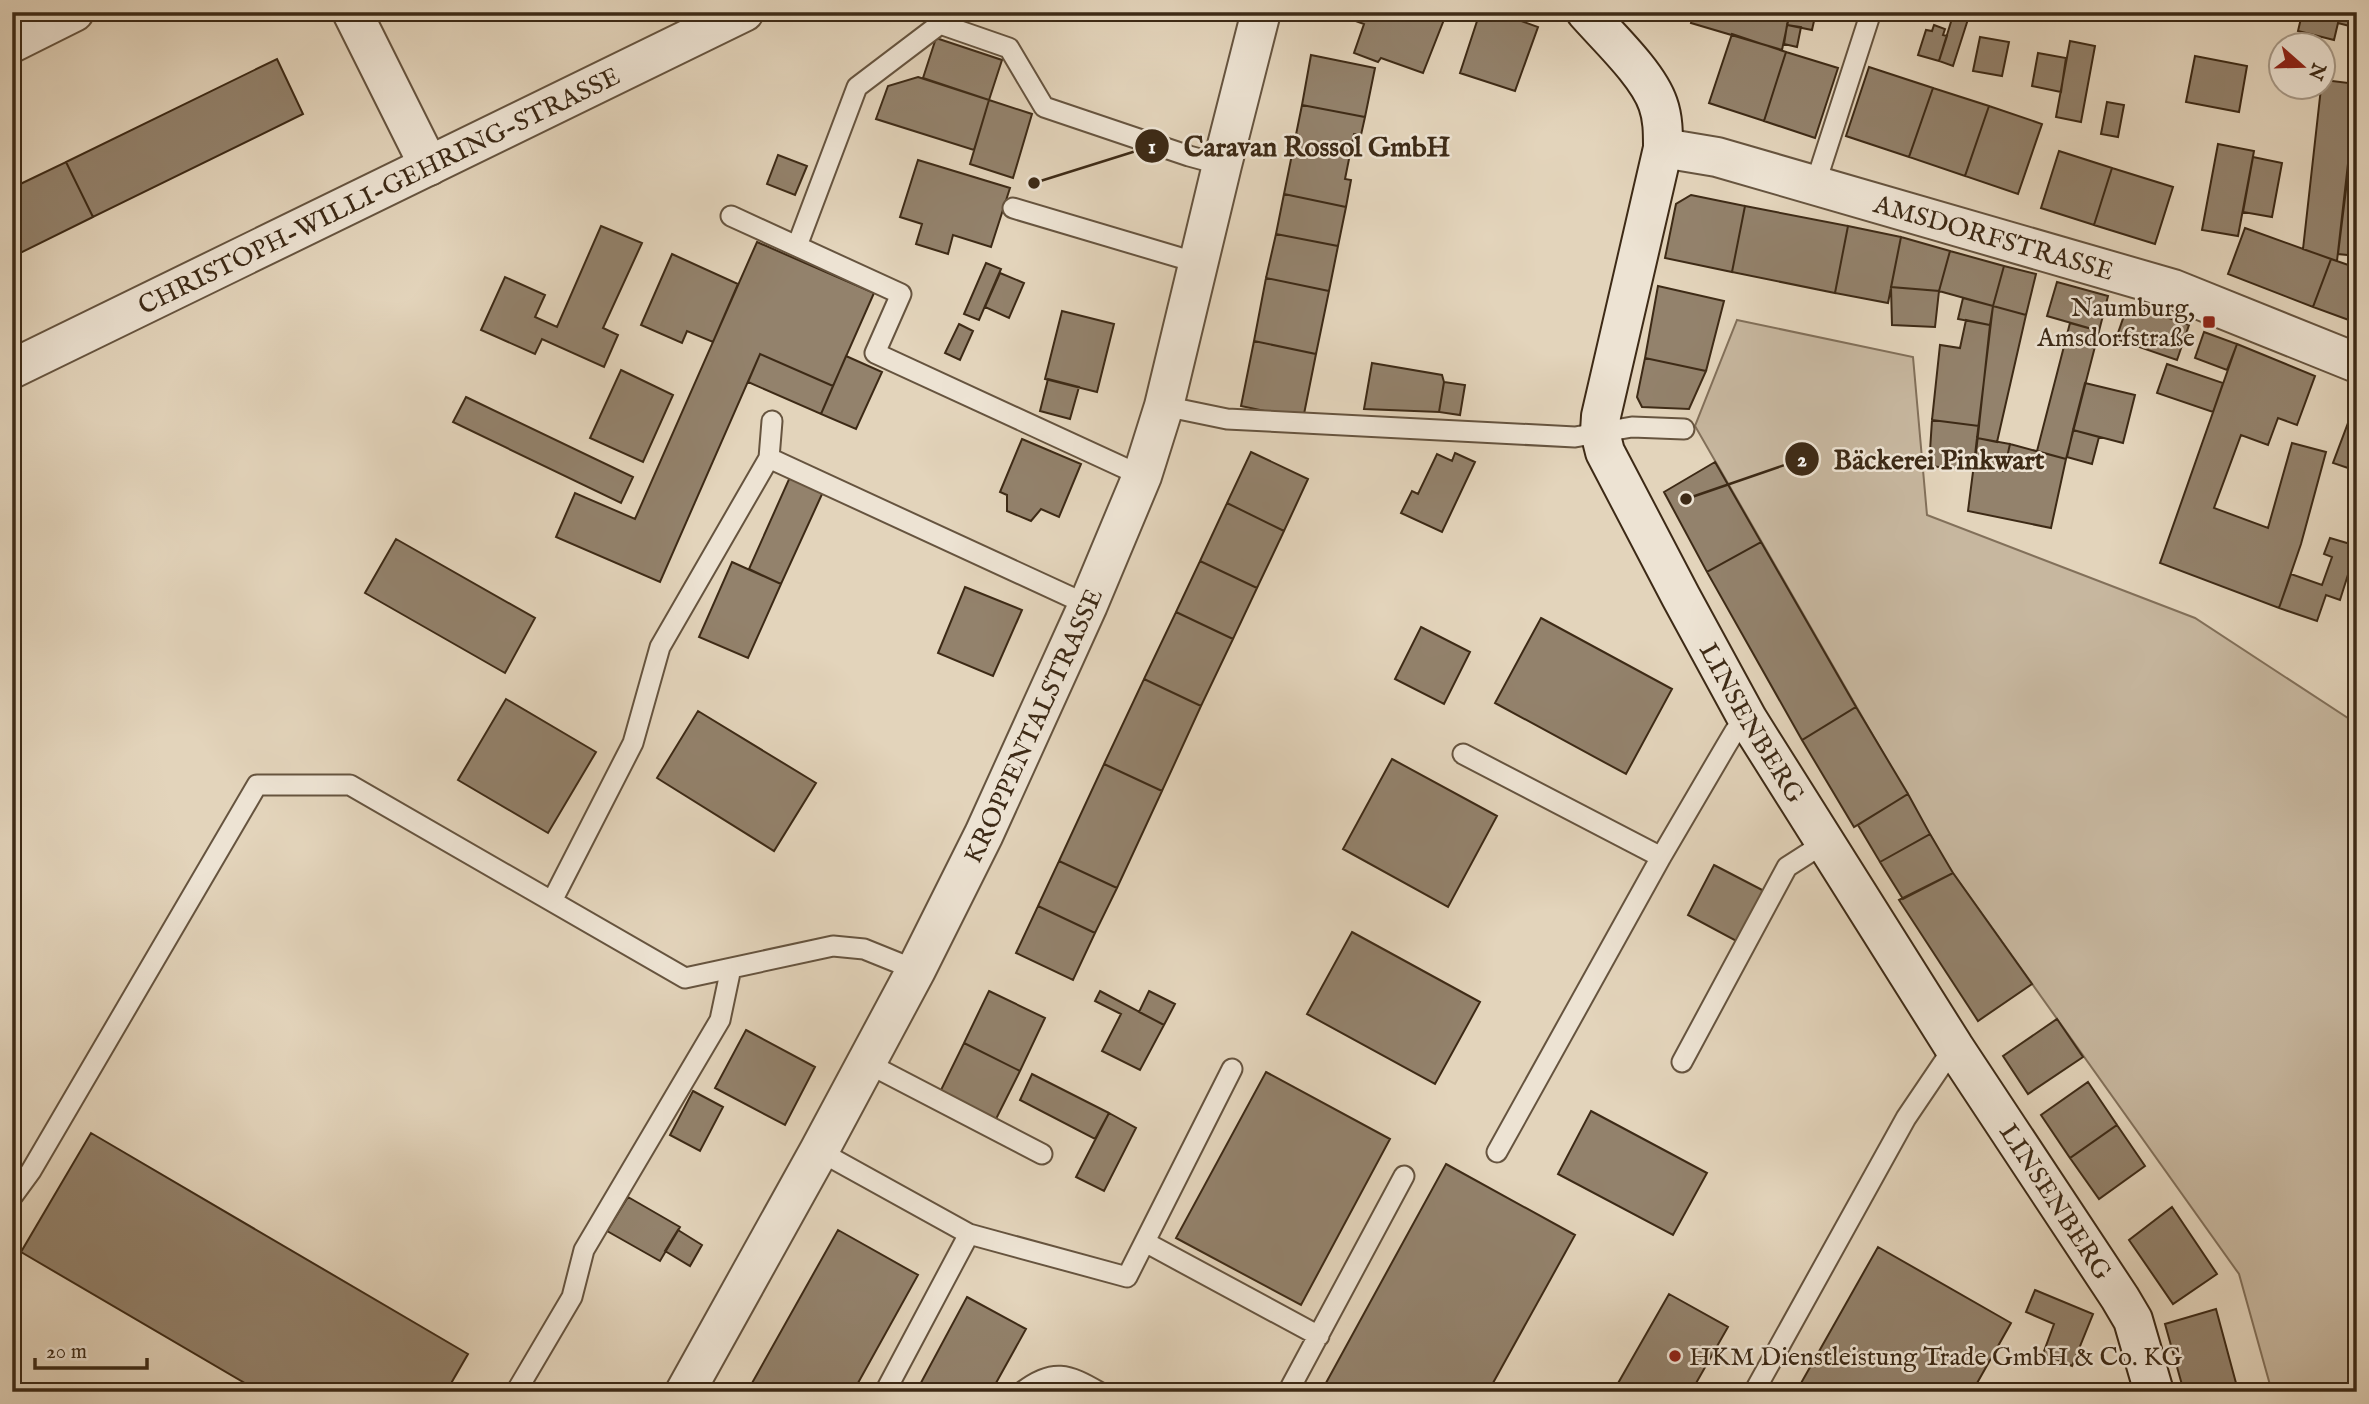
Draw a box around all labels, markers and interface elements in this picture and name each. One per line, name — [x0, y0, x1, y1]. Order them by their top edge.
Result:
north arrow — [2268, 32, 2338, 102]
text: N — [2302, 58, 2331, 83]
street label: CHRISTOPH-WILLI-GEHRING-STRASSE — [133, 60, 626, 323]
callout: Caravan Rossol GmbH — [1135, 122, 1464, 171]
text: Caravan Rossol GmbH — [1184, 131, 1450, 166]
text: 1 — [1148, 134, 1156, 161]
street label: AMSDORFSTRASSE — [1869, 188, 2117, 289]
place label: Naumburg, Amsdorfstraße — [2036, 292, 2195, 355]
marker: Naumburg, Amsdorfstraße — [2201, 314, 2217, 330]
callout: Bäckerei Pinkwart — [1785, 435, 2058, 484]
text: Bäckerei Pinkwart — [1834, 444, 2045, 479]
text: 2 — [1797, 447, 1807, 474]
street label: KROPPENTALSTRASSE — [957, 584, 1111, 869]
street label: LINSENBERG — [1691, 637, 1811, 810]
street label: LINSENBERG — [1991, 1118, 2119, 1287]
scale bar — [35, 1327, 147, 1371]
text: 20 m — [46, 1339, 87, 1366]
place label: HKM Dienstleistung Trade GmbH & Co. KG — [1689, 1341, 2183, 1374]
marker: HKM Dienstleistung Trade GmbH & Co. KG — [1667, 1348, 1683, 1364]

